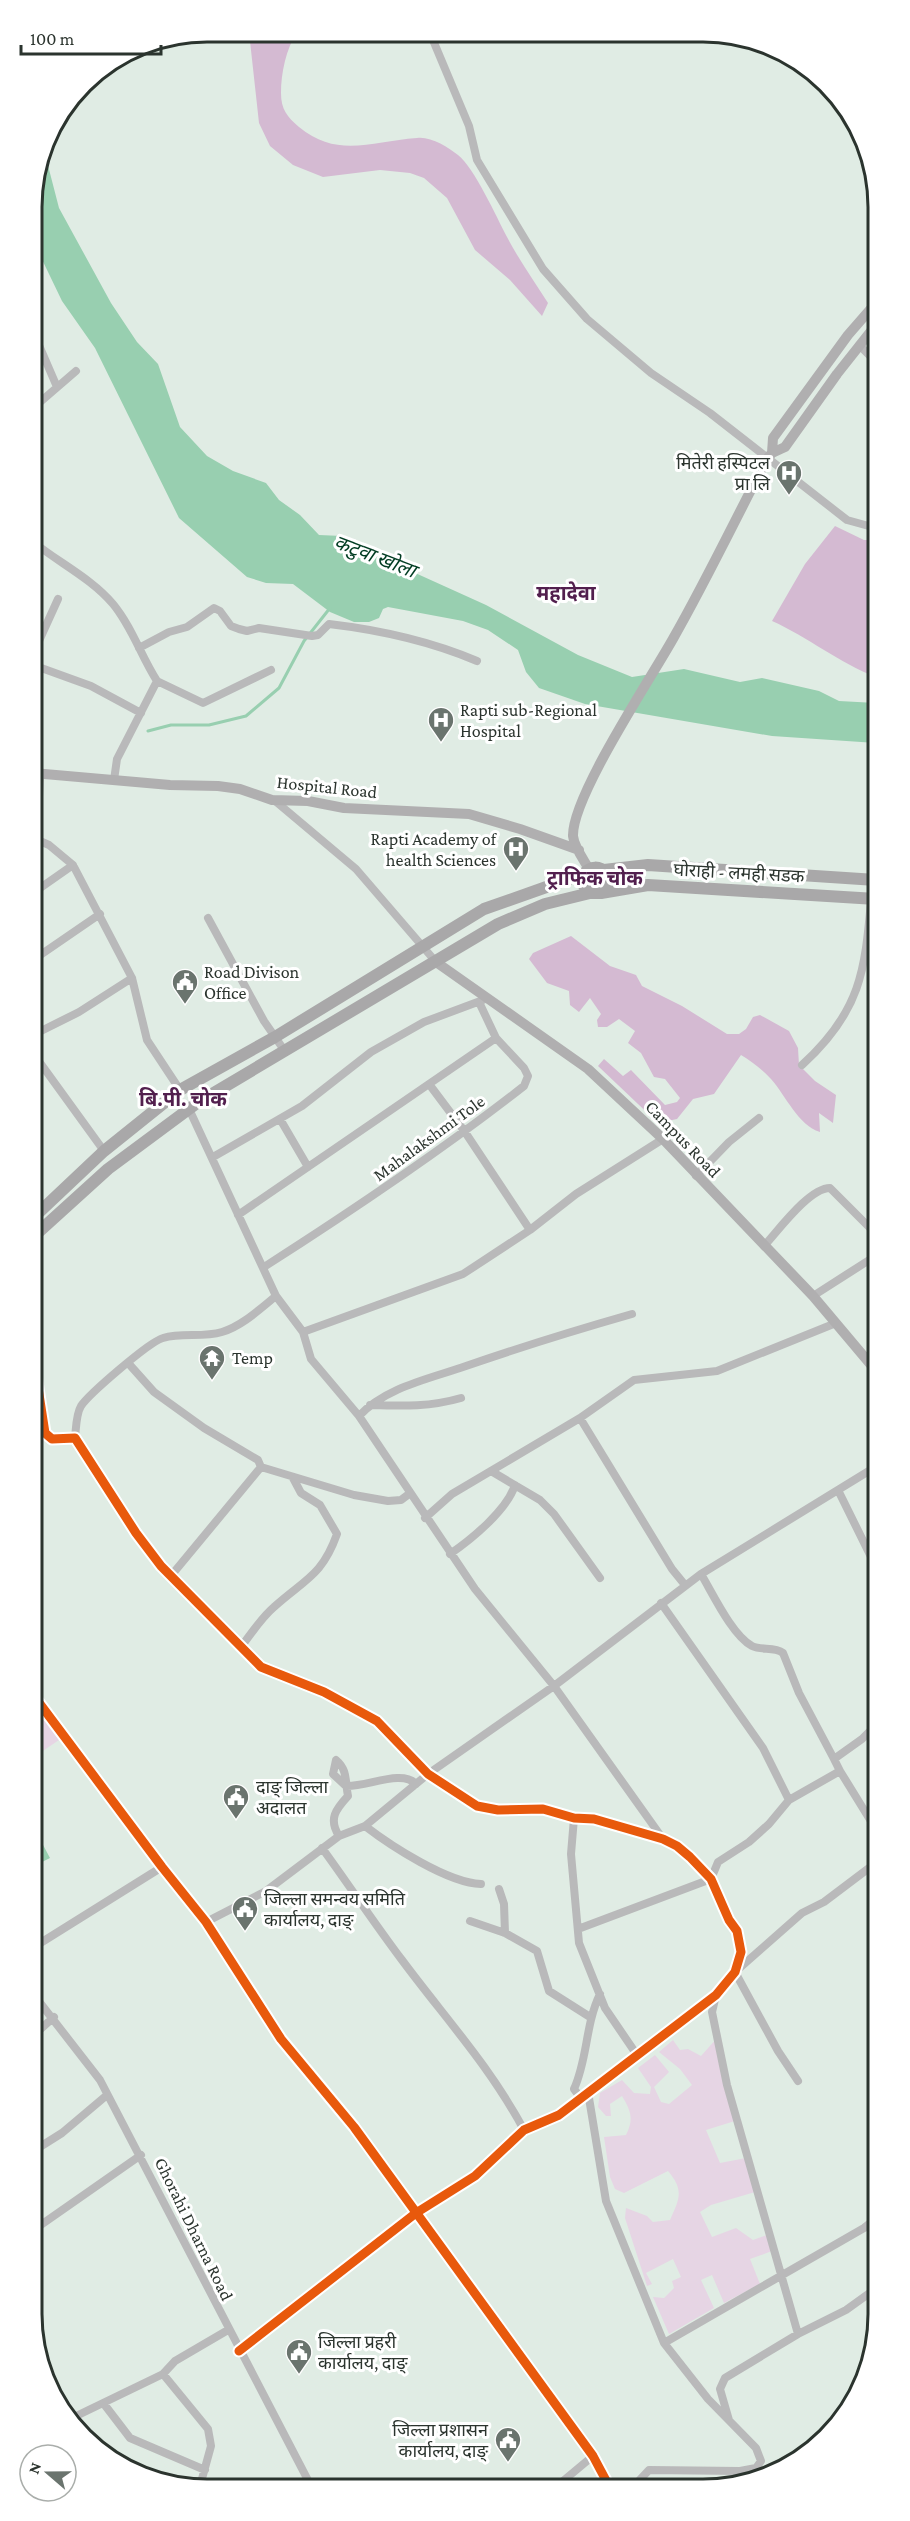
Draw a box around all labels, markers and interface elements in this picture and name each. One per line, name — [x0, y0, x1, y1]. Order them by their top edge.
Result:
scale bar — [21, 18, 160, 56]
text: 100 m — [30, 29, 75, 49]
place label: मितेरी हस्पिटल प्रा लि — [676, 452, 771, 494]
hospital icon: मितेरी हस्पिटल प्रा लि — [774, 458, 804, 496]
water label: कटुवा खोला — [330, 530, 423, 585]
district label: महादेवा — [536, 581, 597, 604]
place label: Rapti sub-Regional Hospital — [460, 700, 597, 741]
hospital icon: Rapti sub-Regional Hospital — [426, 705, 456, 743]
street label: Hospital Road — [276, 772, 379, 802]
place label: Rapti Academy of health Sciences — [371, 829, 498, 870]
hospital icon: Rapti Academy of health Sciences — [501, 834, 531, 872]
street label: घोराही - लमही सडक — [673, 860, 806, 886]
district label: ट्राफिक चोक — [547, 866, 643, 890]
place label: Road Divison Office — [204, 962, 300, 1003]
public building icon: Road Divison Office — [170, 967, 200, 1005]
district label: बि.पी. चोक — [139, 1087, 227, 1110]
street label: Mahalakshmi Tole — [369, 1091, 489, 1185]
street label: Campus Road — [641, 1096, 725, 1182]
temple icon: Temp — [197, 1343, 227, 1381]
place label: Temp — [232, 1348, 273, 1368]
place label: दाङ् जिल्ला अदालत — [256, 1777, 328, 1818]
public building icon: दाङ् जिल्ला अदालत — [221, 1782, 251, 1820]
place label: जिल्ला समन्वय समिति कार्यालय, दाङ् — [264, 1889, 406, 1931]
public building icon: जिल्ला समन्वय समिति कार्यालय, दाङ् — [230, 1894, 260, 1932]
street label: Ghorahi Dharna Road — [151, 2154, 237, 2304]
place label: जिल्ला प्रहरी कार्यालय, दाङ् — [318, 2332, 408, 2374]
public building icon: जिल्ला प्रहरी कार्यालय, दाङ् — [284, 2337, 314, 2375]
place label: जिल्ला प्रशासन कार्यालय, दाङ् — [392, 2420, 489, 2462]
public building icon: जिल्ला प्रशासन कार्यालय, दाङ् — [493, 2425, 523, 2463]
north arrow — [18, 2443, 78, 2503]
text: N — [25, 2460, 44, 2476]

